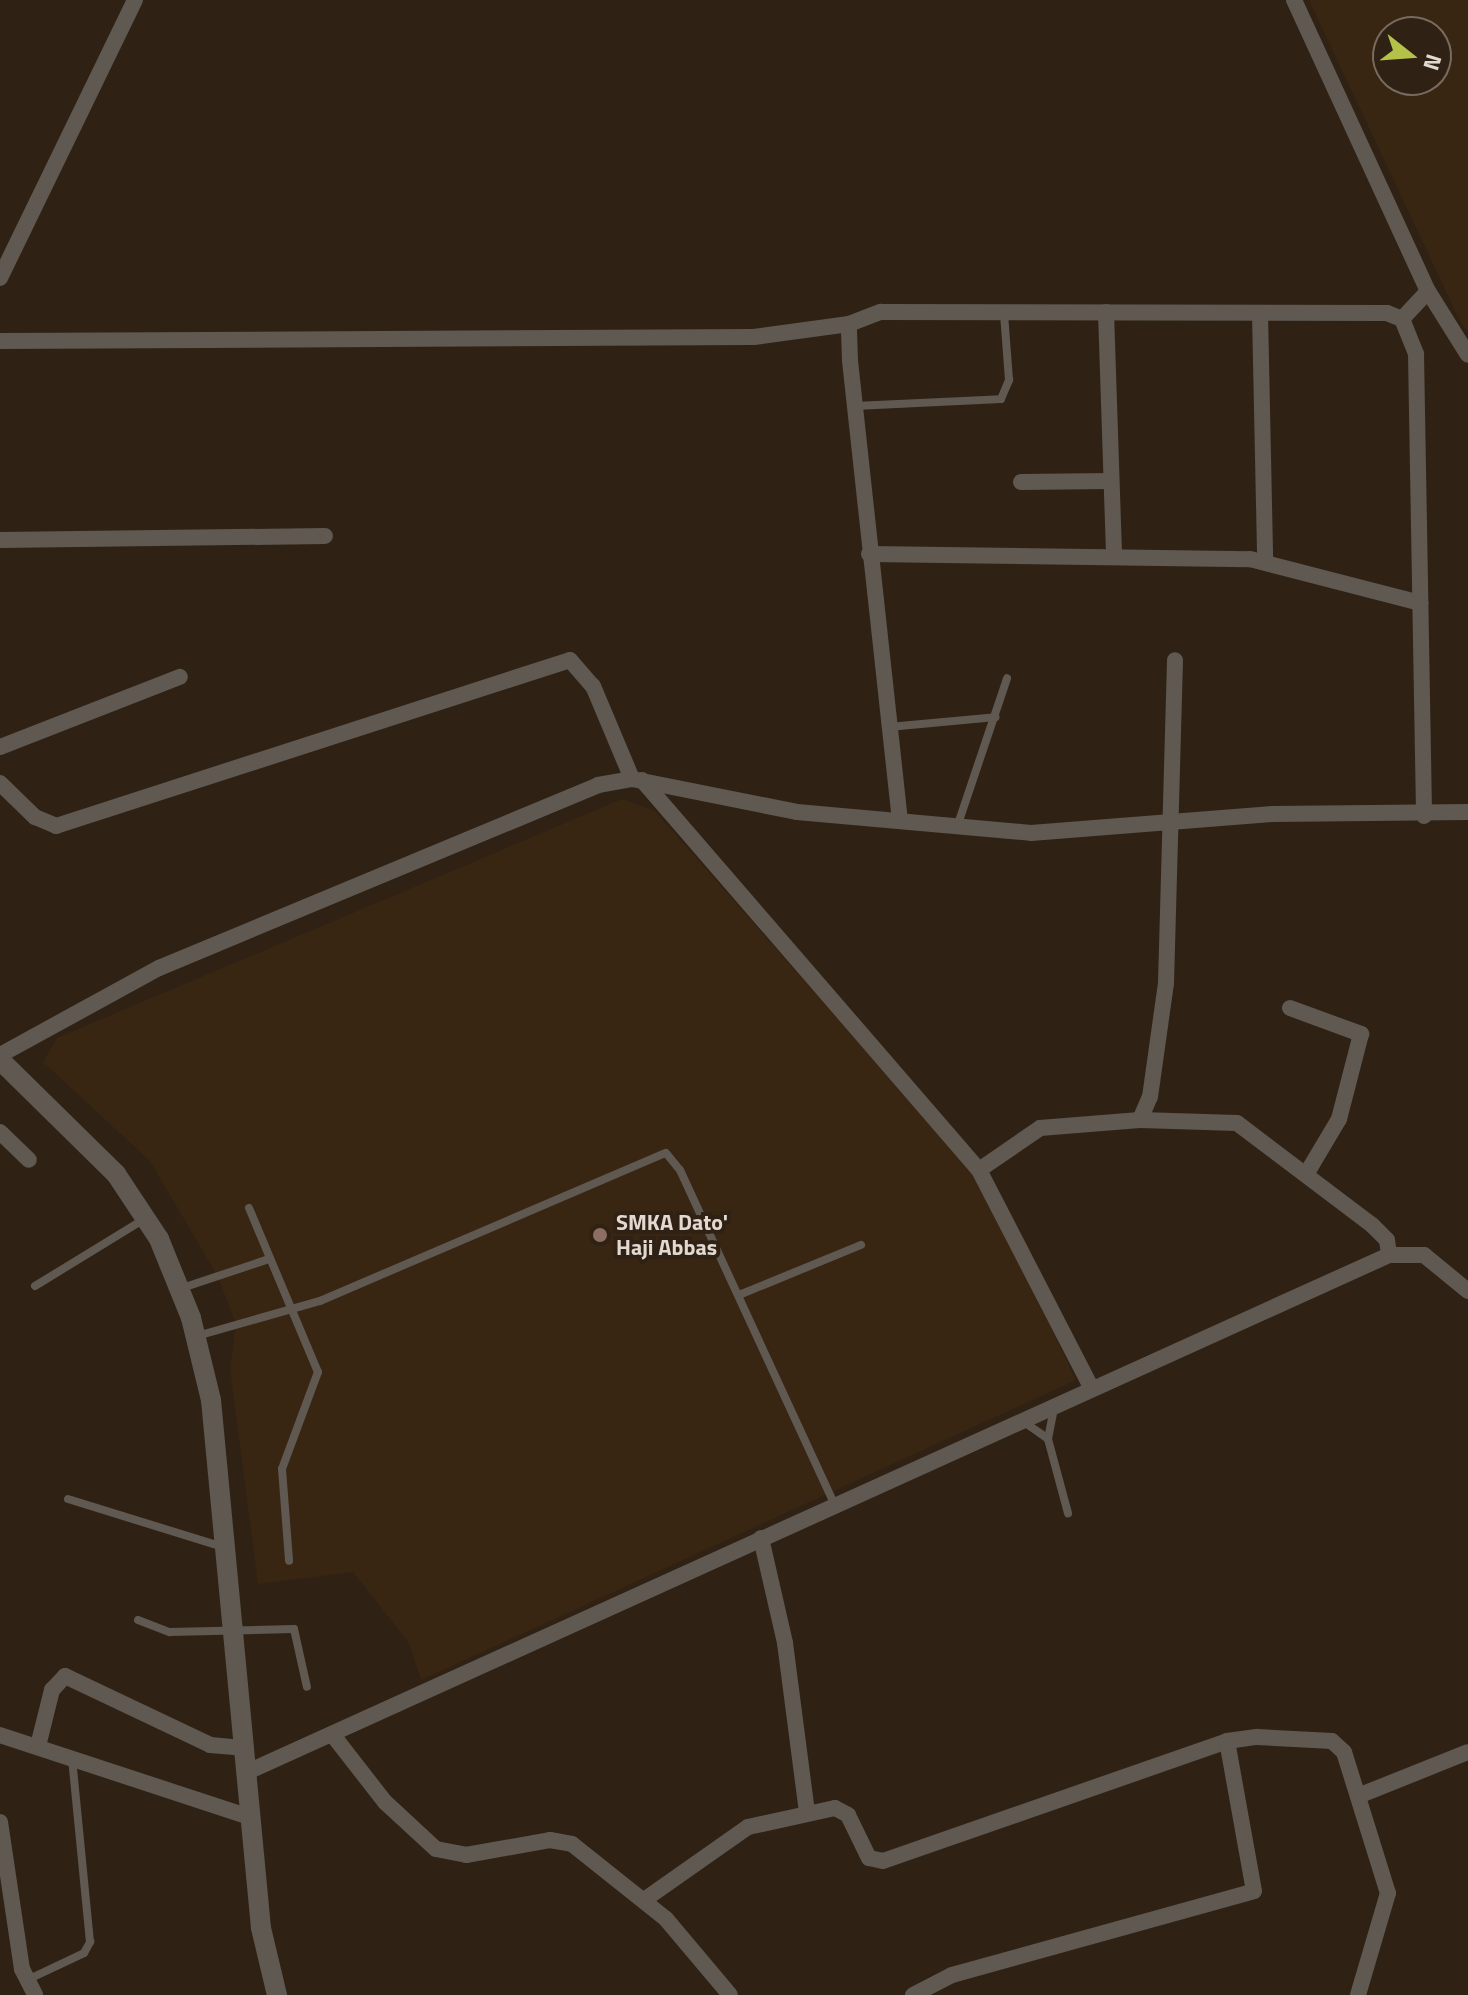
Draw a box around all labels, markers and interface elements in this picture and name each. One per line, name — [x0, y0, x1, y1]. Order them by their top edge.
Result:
north arrow — [1372, 16, 1452, 96]
text: N — [1415, 50, 1452, 75]
place label: SMKA Dato' Haji Abbas — [616, 1209, 728, 1260]
marker: SMKA Dato' Haji Abbas — [591, 1226, 609, 1244]

